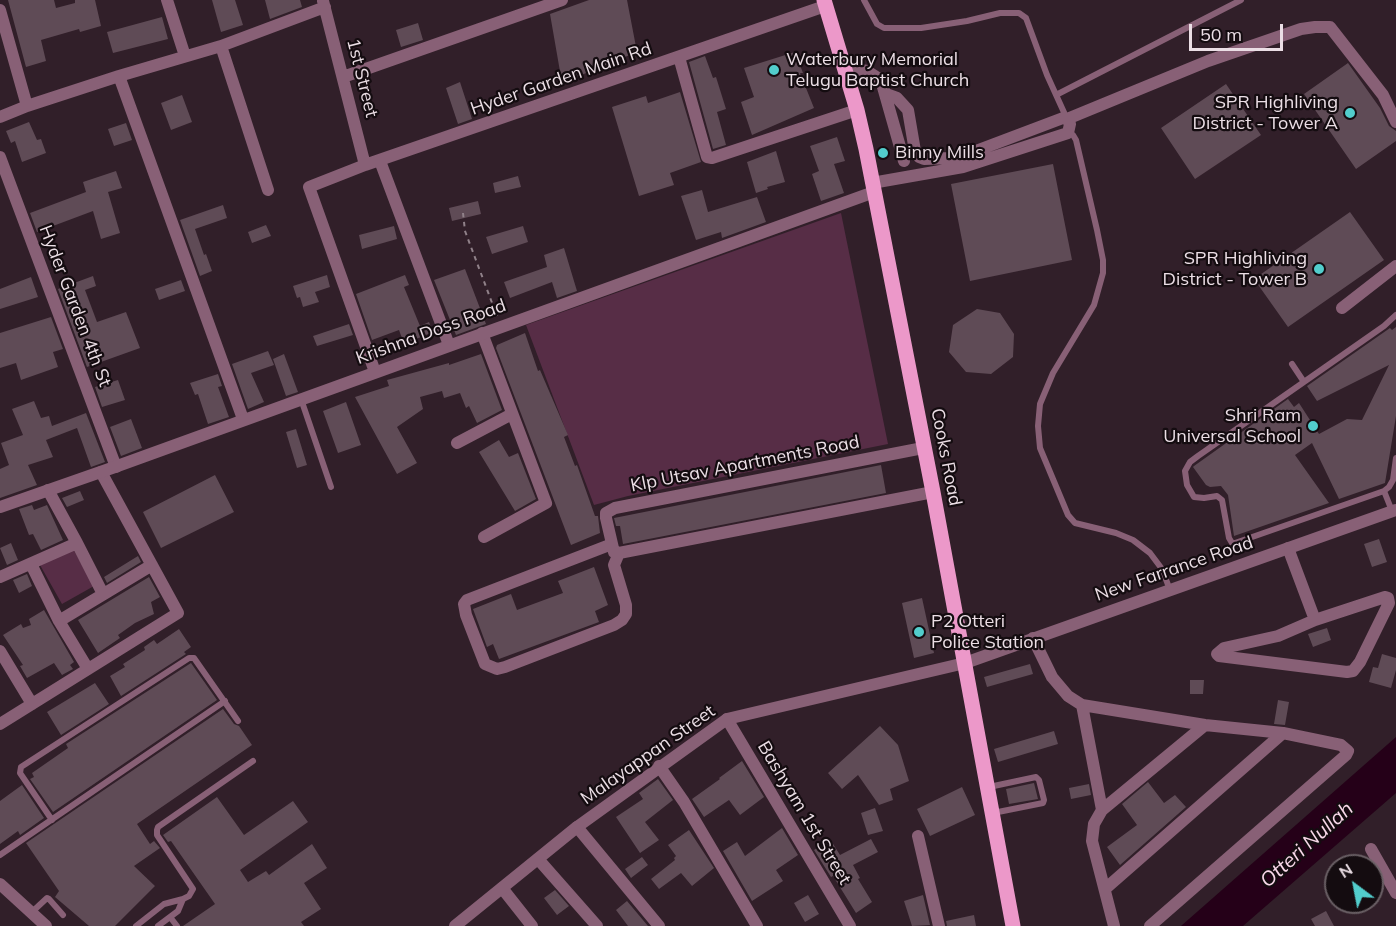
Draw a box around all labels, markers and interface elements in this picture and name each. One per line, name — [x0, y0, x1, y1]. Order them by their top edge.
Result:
scale bar — [1192, 12, 1286, 50]
text: 50 m — [1200, 23, 1242, 46]
street label: 1st Street — [342, 36, 382, 120]
street label: Hyder Garden Main Rd — [468, 38, 654, 120]
place label: Waterbury Memorial Telugu Baptist Church — [786, 49, 969, 92]
marker: Waterbury Memorial Telugu Baptist Church — [767, 63, 781, 77]
place label: SPR Highliving District - Tower A — [1193, 92, 1338, 134]
marker: SPR Highliving District - Tower A — [1343, 106, 1357, 120]
place label: Binny Mills — [895, 142, 984, 164]
marker: Binny Mills — [876, 146, 890, 160]
street label: Hyder Garden 4th St — [34, 222, 116, 390]
place label: SPR Highliving District - Tower B — [1163, 248, 1307, 290]
marker: SPR Highliving District - Tower B — [1312, 262, 1326, 276]
street label: Krishna Doss Road — [353, 295, 509, 369]
place label: Shri Ram Universal School — [1163, 405, 1301, 448]
street label: Cooks Road — [926, 406, 966, 508]
marker: Shri Ram Universal School — [1306, 419, 1320, 433]
street label: Klp Utsav Apartments Road — [629, 431, 861, 497]
street label: New Farrance Road — [1092, 532, 1256, 606]
place label: P2 Otteri Police Station — [931, 611, 1044, 654]
marker: P2 Otteri Police Station — [912, 625, 926, 639]
street label: Malayappan Street — [577, 701, 719, 809]
street label: Bashyam 1st Street — [753, 737, 855, 889]
water label: Otteri Nullah — [1256, 797, 1358, 893]
north arrow — [1324, 854, 1384, 914]

